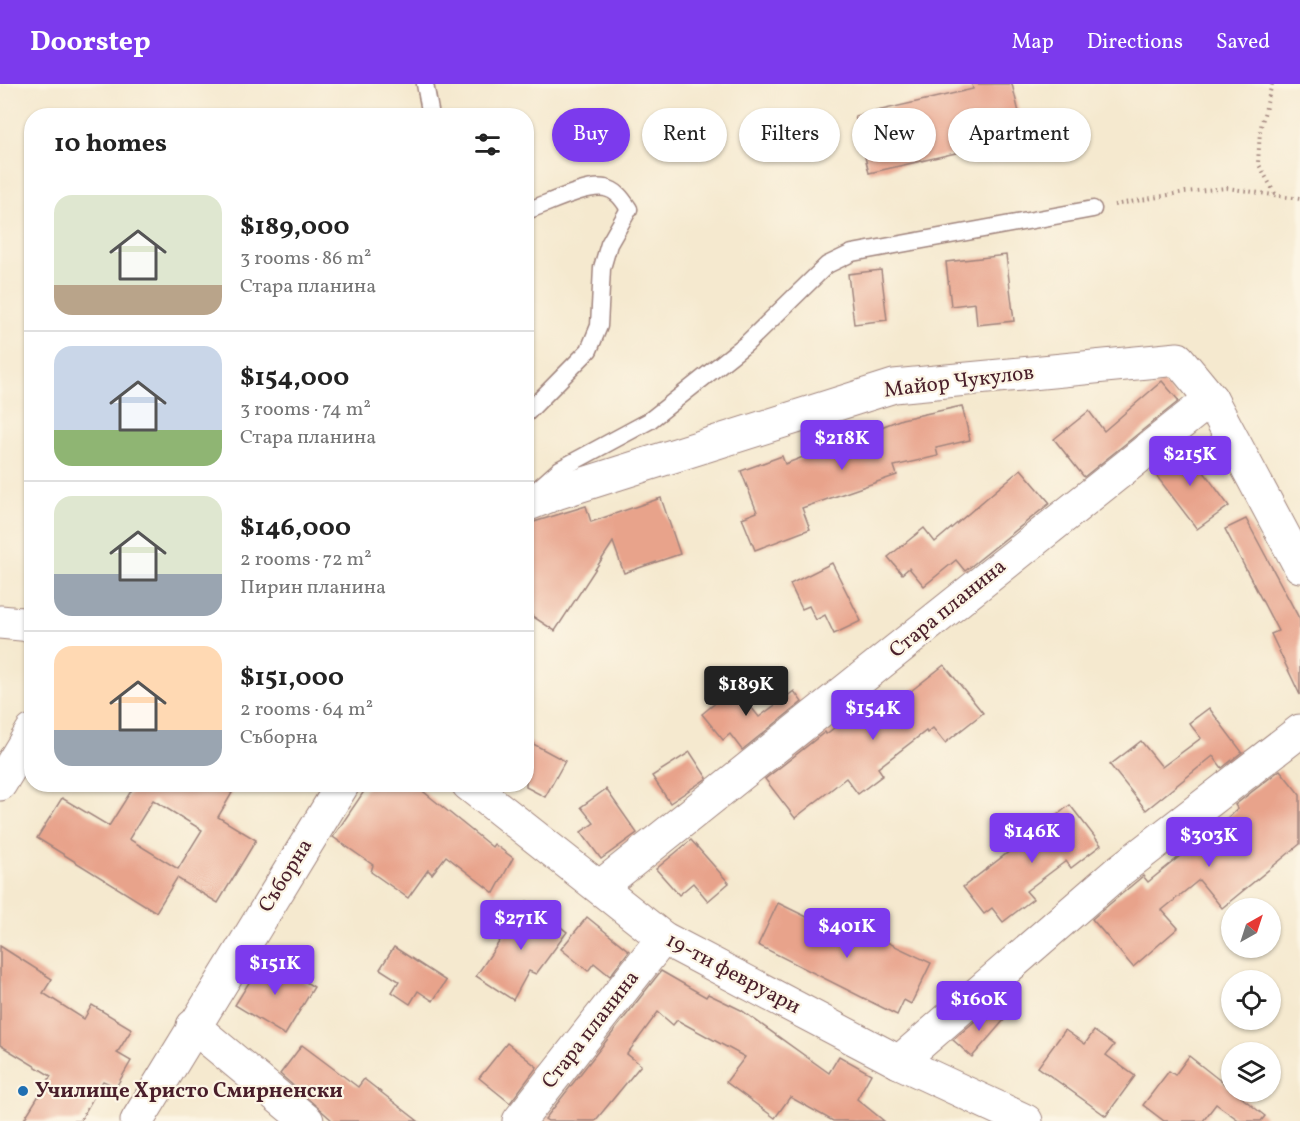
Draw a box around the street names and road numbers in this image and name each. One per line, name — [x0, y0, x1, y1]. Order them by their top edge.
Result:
street label: Майор Чукулов — [882, 358, 1036, 406]
street label: Стара планина — [883, 553, 1013, 665]
street label: Съборна — [252, 834, 320, 918]
street label: 19-ти февруари — [661, 926, 806, 1022]
street label: Стара планина — [536, 965, 646, 1095]

